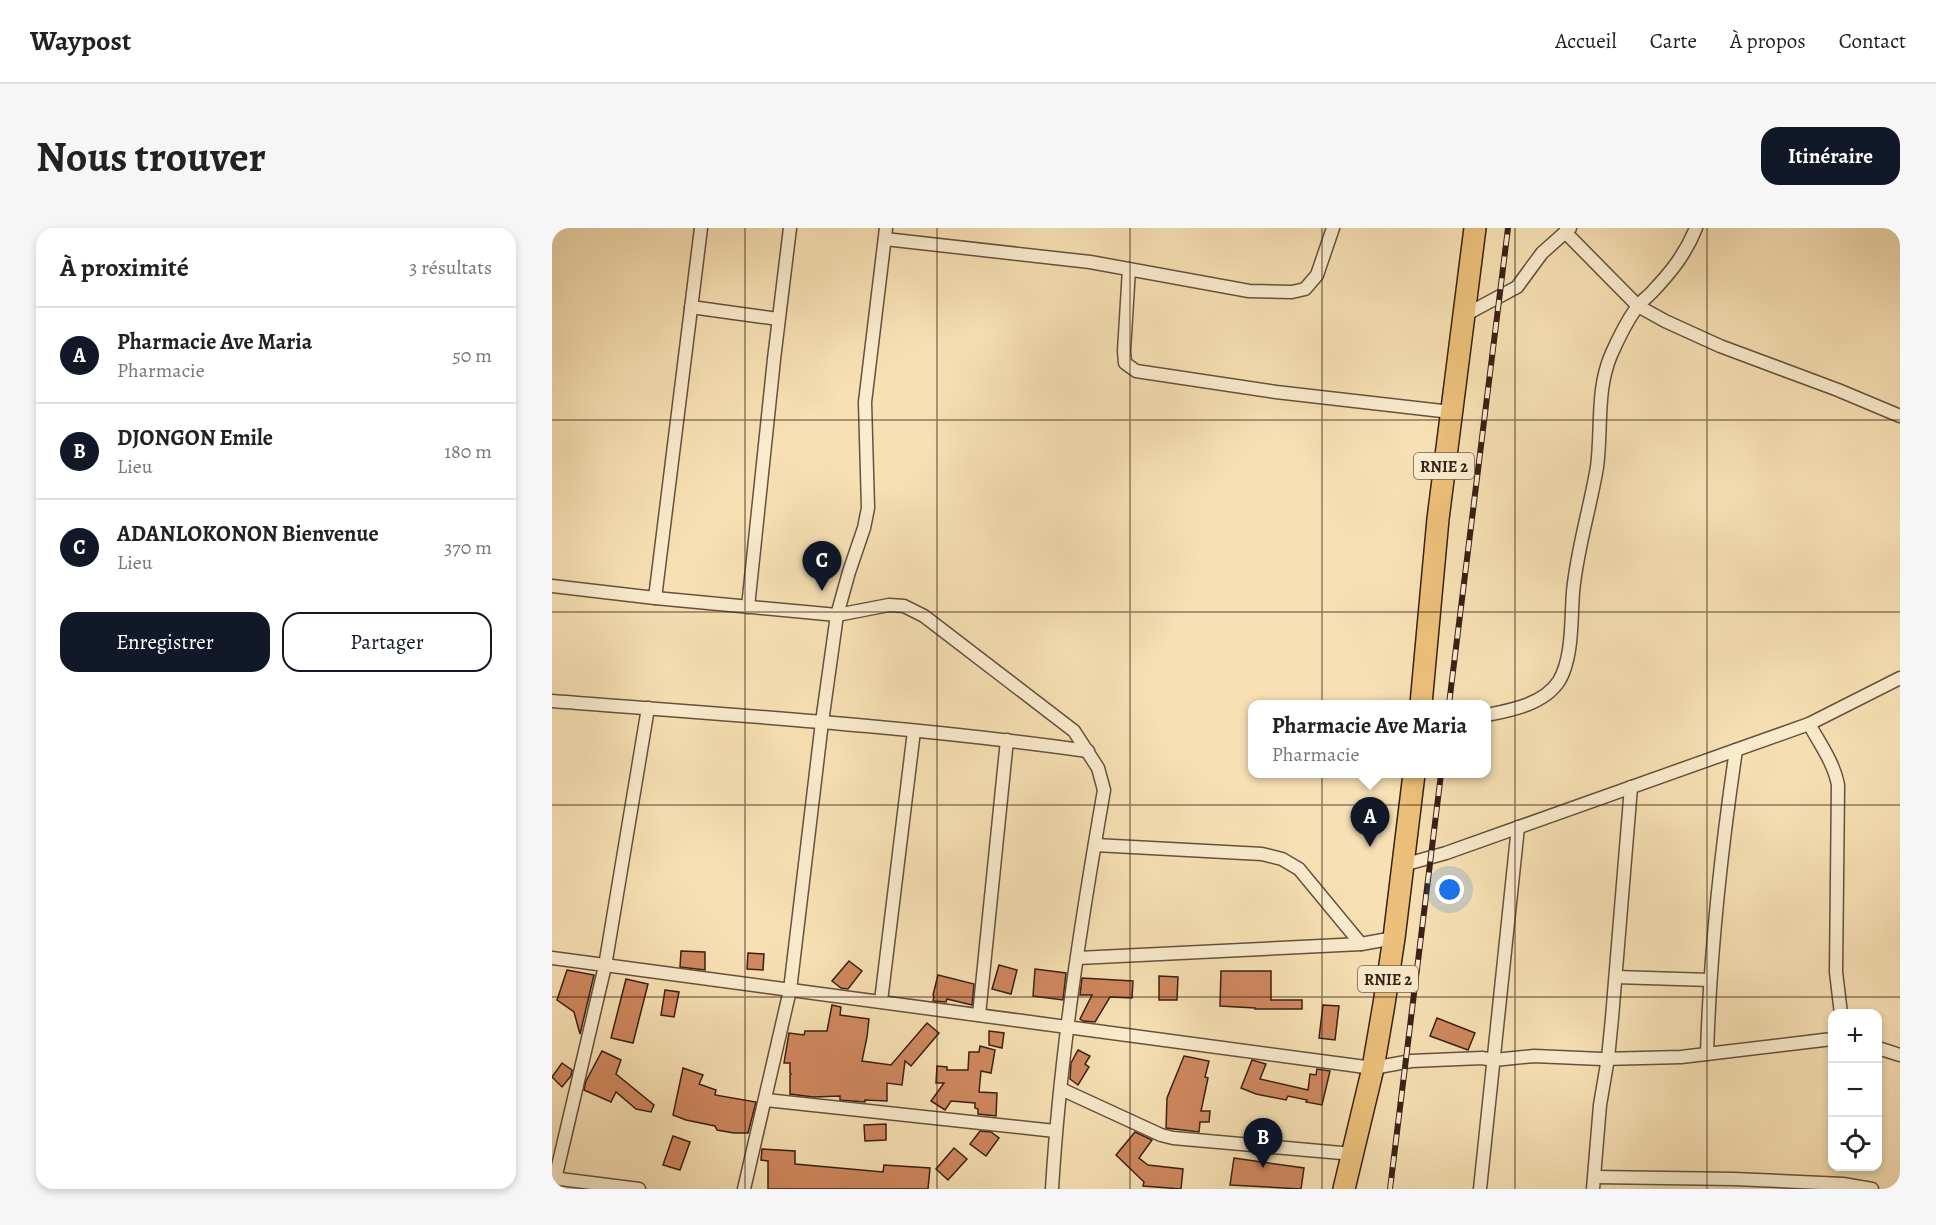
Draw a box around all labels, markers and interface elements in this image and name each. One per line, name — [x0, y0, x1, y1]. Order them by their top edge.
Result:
text: Waypost — [30, 22, 131, 60]
text: Accueil — [1555, 27, 1617, 55]
text: Carte — [1650, 27, 1697, 55]
text: À propos — [1730, 27, 1806, 55]
text: Contact — [1839, 27, 1906, 55]
button: Itinéraire — [1761, 127, 1900, 185]
text: Nous trouver — [36, 128, 266, 185]
text: À proximité — [60, 250, 189, 285]
text: 3 résultats — [409, 254, 492, 281]
text: Pharmacie Ave Maria — [117, 327, 312, 357]
text: A — [73, 342, 86, 369]
text: 50 m — [452, 342, 492, 369]
text: Pharmacie — [117, 357, 205, 384]
text: DJONGON Emile — [117, 423, 273, 453]
text: B — [73, 438, 86, 465]
text: 180 m — [444, 438, 492, 465]
text: Lieu — [117, 453, 153, 480]
road number: RNIE 2 — [1414, 453, 1474, 479]
text: ADANLOKONON Bienvenue — [117, 519, 379, 549]
text: C — [73, 534, 86, 561]
text: 370 m — [444, 534, 492, 561]
pin: C — [802, 542, 842, 591]
text: Lieu — [117, 549, 153, 576]
button: Enregistrer — [60, 612, 270, 672]
button: Partager — [282, 612, 492, 672]
popup — [1248, 700, 1491, 778]
text: Pharmacie Ave Maria — [1272, 711, 1467, 741]
text: Pharmacie — [1272, 741, 1360, 768]
pin: A — [1350, 798, 1390, 847]
your location — [1435, 875, 1464, 904]
road number: RNIE 2 — [1358, 966, 1418, 992]
map controls — [1828, 1009, 1882, 1171]
button: + — [1828, 1009, 1882, 1063]
button: − — [1828, 1063, 1882, 1117]
button: locate — [1828, 1117, 1882, 1171]
pin: B — [1244, 1118, 1282, 1168]

